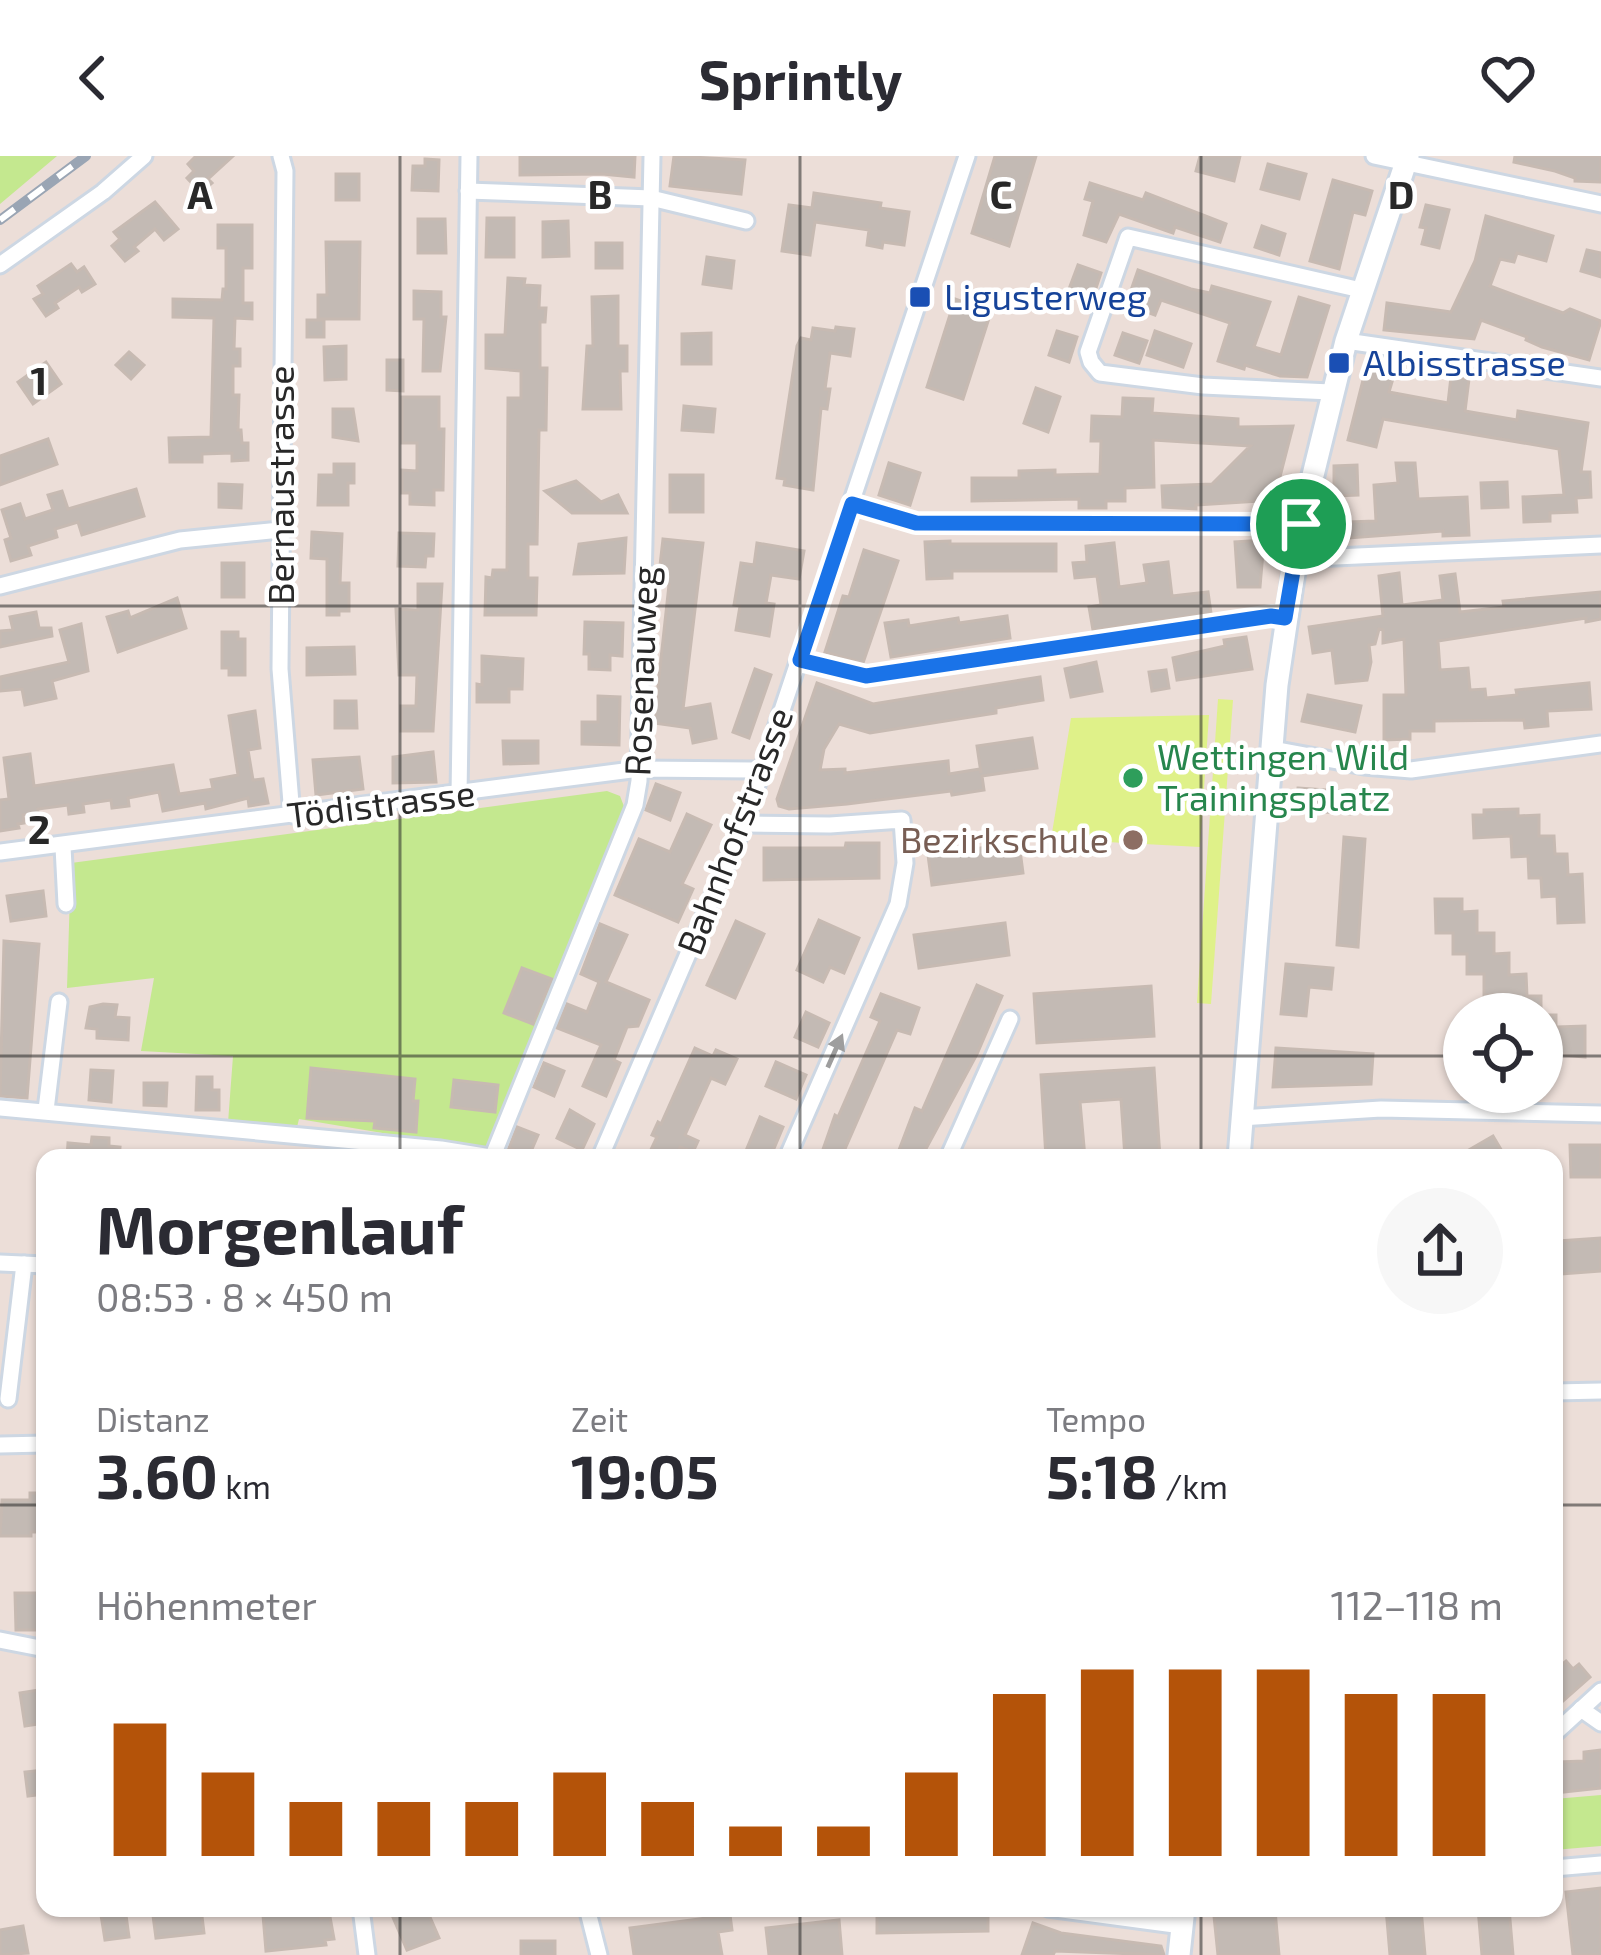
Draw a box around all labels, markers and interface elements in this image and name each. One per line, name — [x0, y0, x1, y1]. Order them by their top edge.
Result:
icon: back — [60, 45, 126, 111]
icon: heart — [1475, 45, 1541, 111]
text: Sprintly — [699, 46, 902, 111]
text: A — [187, 170, 213, 217]
text: B — [588, 170, 612, 217]
text: C — [990, 170, 1012, 217]
text: D — [1388, 170, 1414, 217]
place label: Ligusterweg — [944, 274, 1147, 317]
marker: Ligusterweg — [907, 284, 933, 310]
place label: Albisstrasse — [1363, 340, 1566, 383]
marker: Albisstrasse — [1326, 350, 1352, 376]
text: 1 — [31, 356, 47, 403]
street label: Bernaustrasse — [258, 365, 301, 605]
pin — [1250, 473, 1352, 575]
icon: arrive — [1268, 491, 1334, 557]
street label: Rosenauweg — [614, 565, 665, 777]
street label: Bahnhofstrasse — [667, 701, 800, 960]
place label: Wettingen Wild Trainingsplatz — [1157, 734, 1409, 818]
marker: Wettingen Wild Trainingsplatz — [1120, 765, 1146, 791]
street label: Tödistrasse — [284, 770, 477, 835]
text: 2 — [28, 805, 50, 852]
place label: Bezirkschule — [900, 817, 1109, 860]
marker: Bezirkschule — [1120, 827, 1146, 853]
map controls — [1443, 993, 1563, 1113]
button: locate — [1443, 993, 1563, 1113]
one-way arrow — [825, 1033, 845, 1068]
text: Morgenlauf — [96, 1188, 463, 1267]
button: share — [1377, 1188, 1503, 1314]
text: 08:53 · 8 × 450 m — [96, 1273, 393, 1320]
text: Distanz — [96, 1399, 210, 1439]
text: Zeit — [571, 1399, 628, 1439]
text: Tempo — [1046, 1399, 1146, 1439]
text: 3.60 — [96, 1439, 218, 1511]
text: 19:05 — [571, 1439, 719, 1511]
text: 5:18 — [1046, 1439, 1158, 1511]
text: km — [218, 1466, 271, 1506]
text: /km — [1158, 1466, 1228, 1506]
text: Höhenmeter — [96, 1581, 317, 1628]
text: 112–118 m — [1331, 1581, 1503, 1628]

